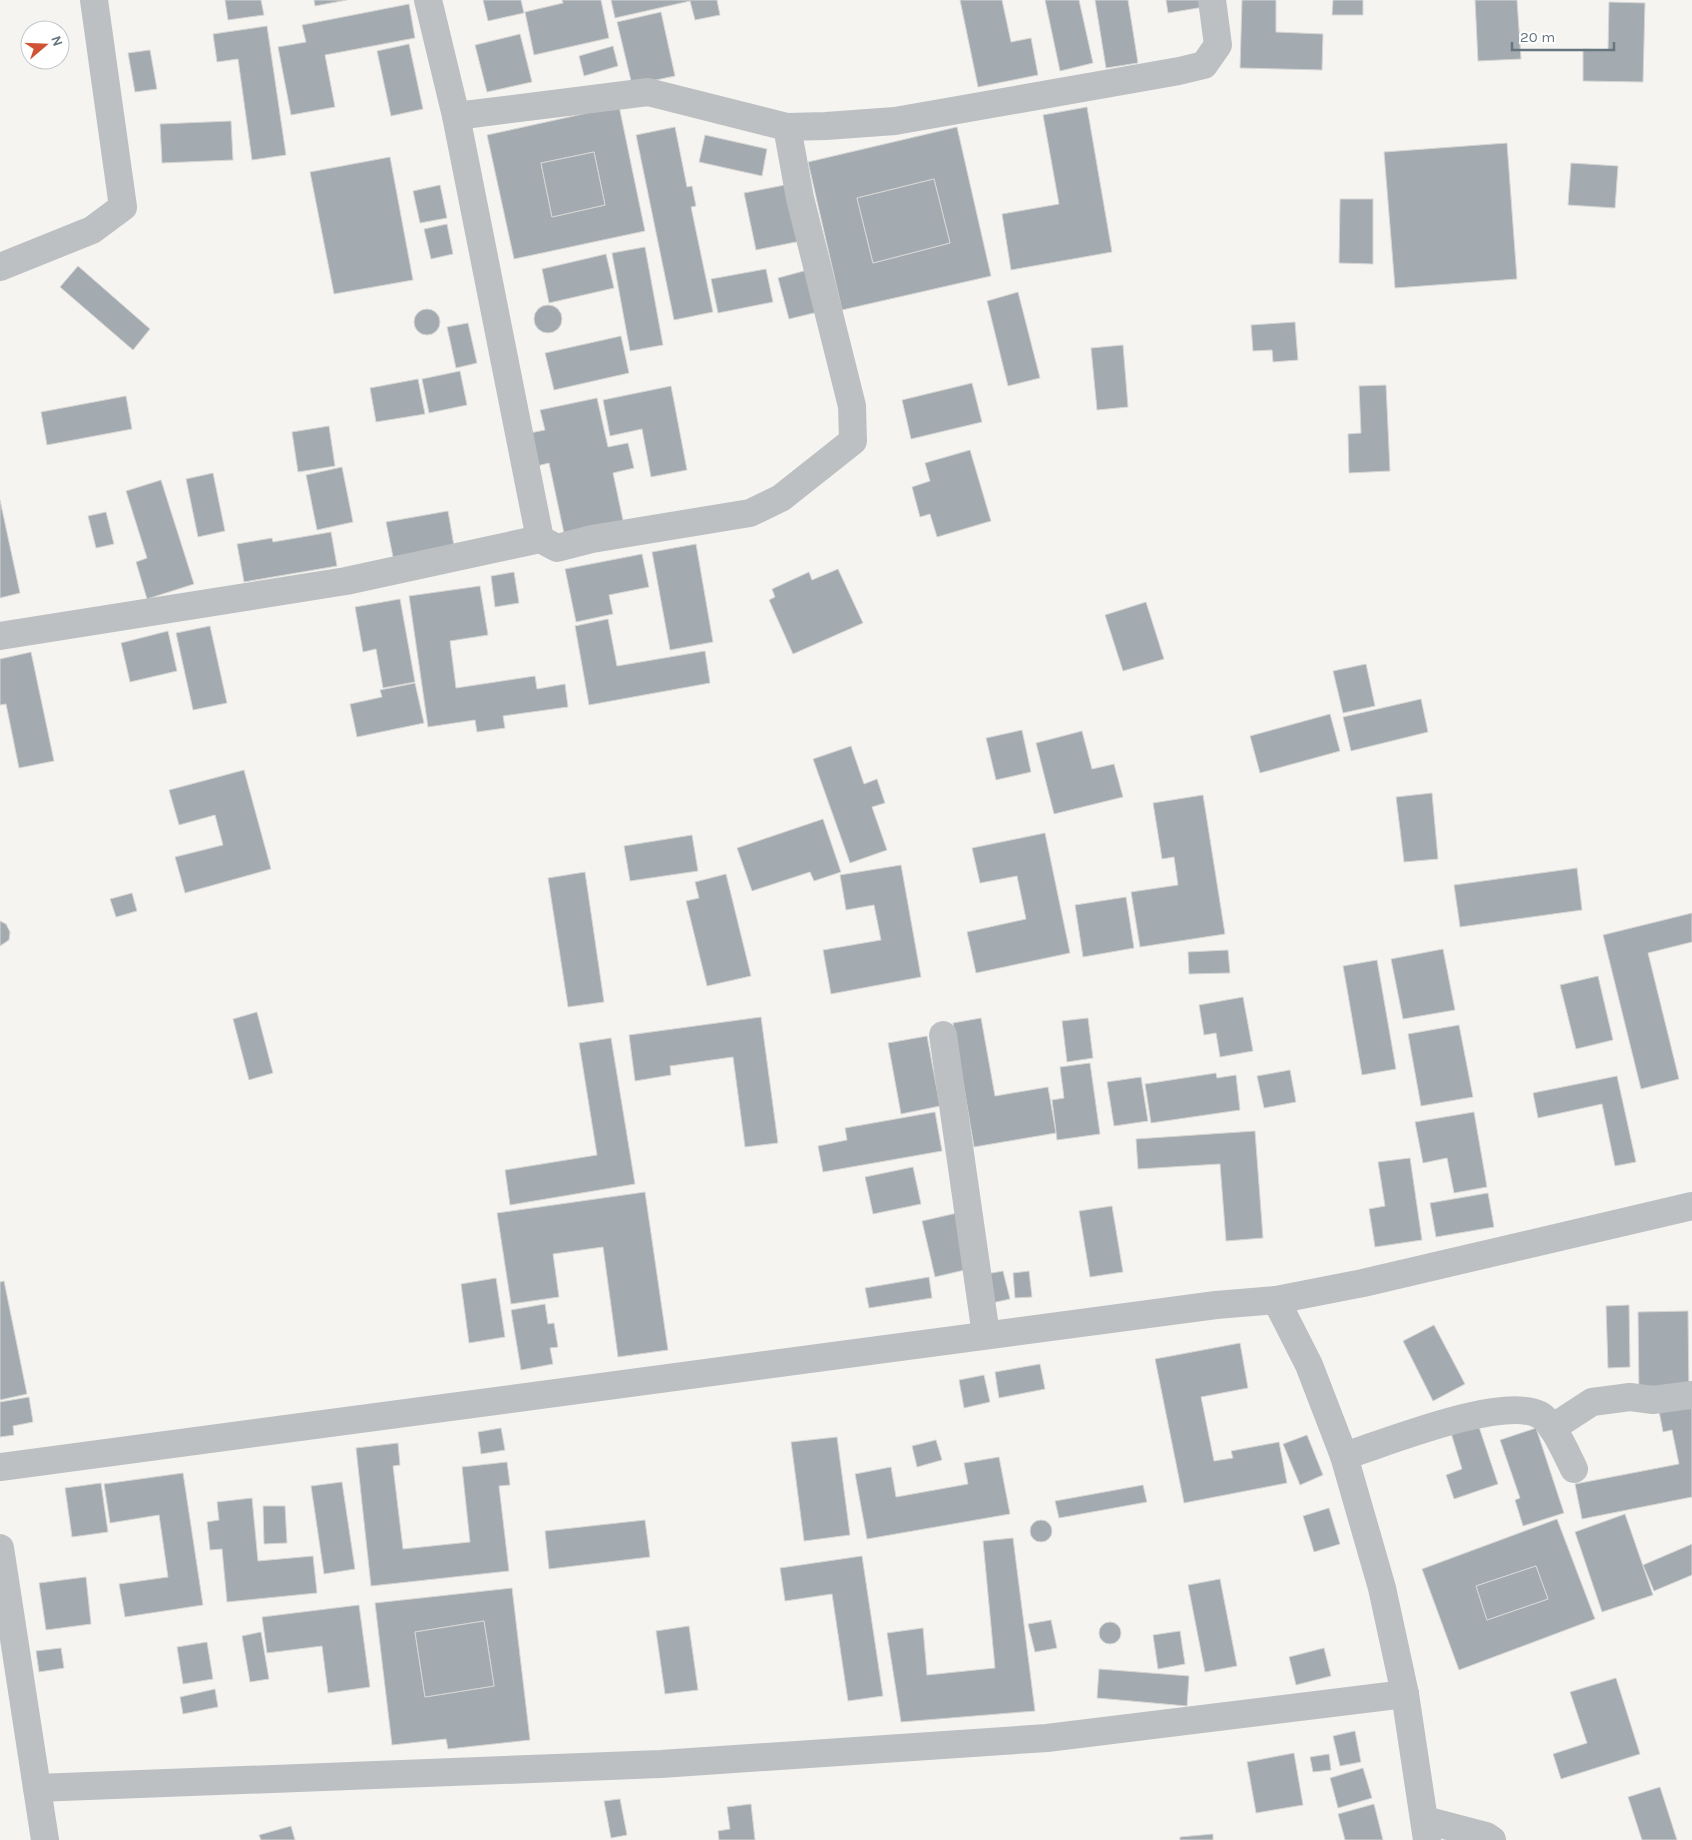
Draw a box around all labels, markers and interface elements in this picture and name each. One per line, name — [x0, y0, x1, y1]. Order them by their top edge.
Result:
north arrow — [20, 20, 70, 70]
scale bar — [1512, 20, 1614, 52]
text: 20 m — [1520, 28, 1555, 46]
text: N — [47, 33, 66, 48]

